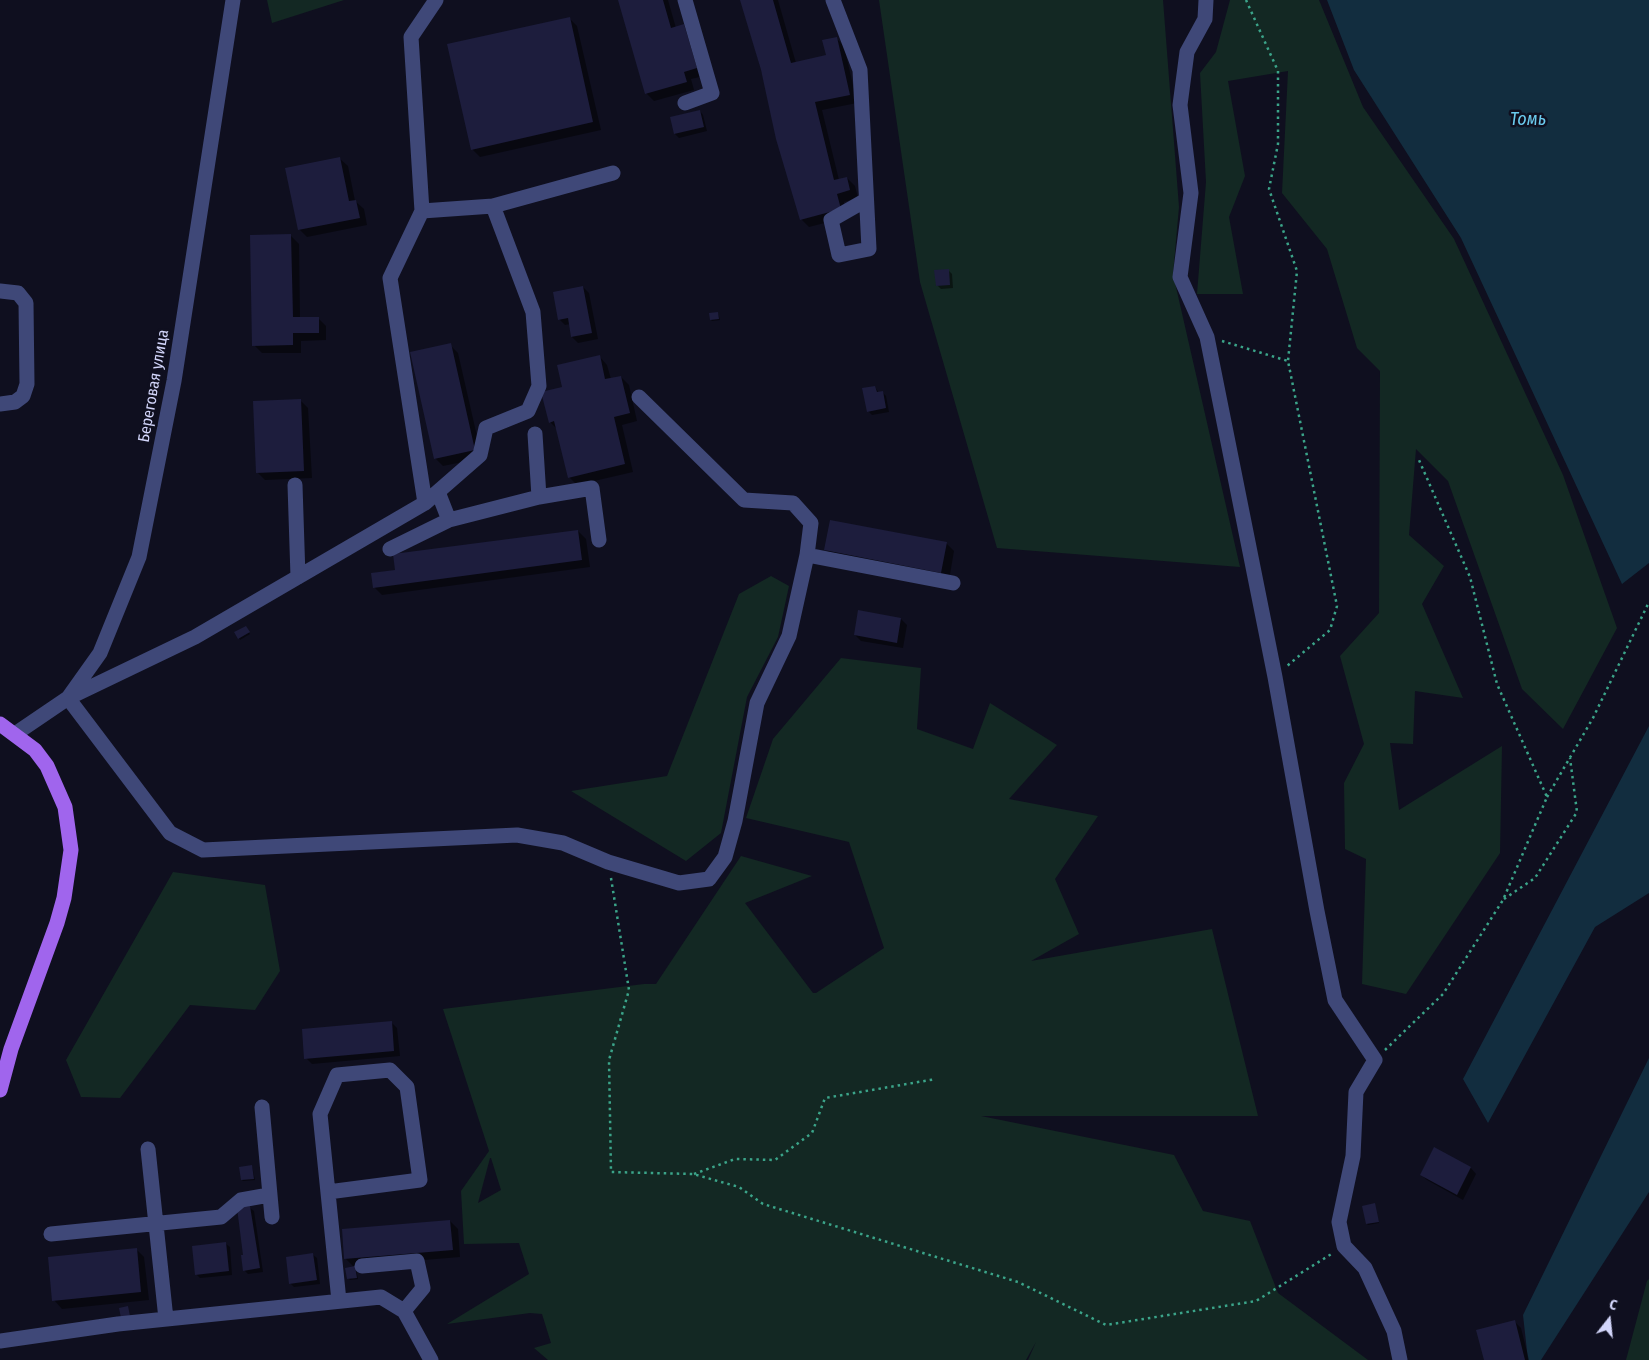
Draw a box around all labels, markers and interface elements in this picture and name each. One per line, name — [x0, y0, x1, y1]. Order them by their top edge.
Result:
water label: Томь — [1510, 109, 1546, 131]
street label: Береговая улица — [135, 328, 173, 444]
north arrow — [1584, 1295, 1634, 1345]
text: С — [1607, 1296, 1619, 1314]

